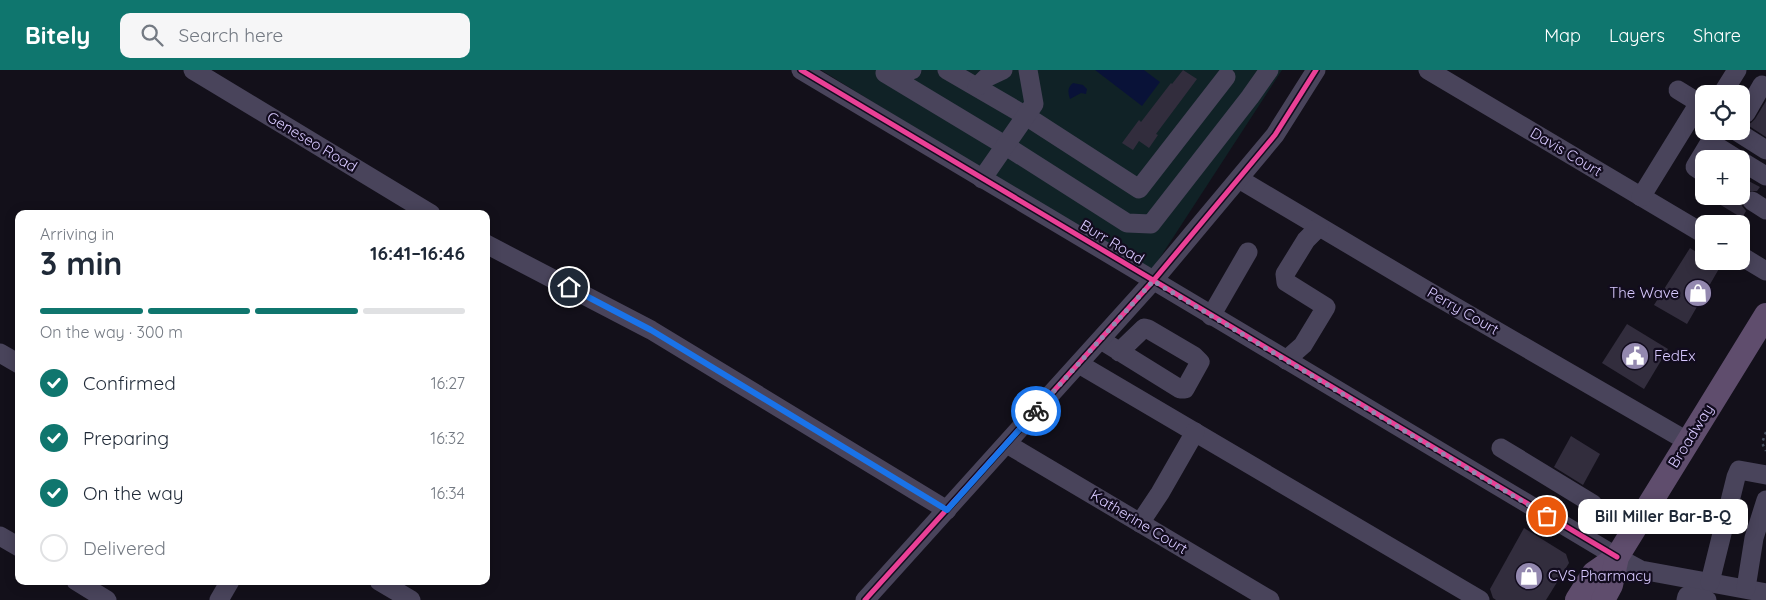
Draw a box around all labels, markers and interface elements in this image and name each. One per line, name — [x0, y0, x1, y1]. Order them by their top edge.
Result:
search box — [120, 13, 470, 58]
text: Bitely — [25, 20, 90, 50]
icon: search — [138, 21, 166, 49]
text: Search here — [178, 23, 283, 47]
text: Map — [1544, 24, 1581, 47]
text: Layers — [1609, 24, 1665, 47]
text: Share — [1693, 24, 1741, 47]
map controls — [1695, 85, 1750, 270]
button: locate — [1695, 85, 1750, 140]
street label: Geneseo Road — [264, 107, 361, 176]
street label: Davis Court — [1527, 123, 1606, 180]
button: + — [1695, 150, 1750, 205]
street label: Burr Road — [1077, 215, 1148, 268]
button: − — [1695, 215, 1750, 270]
text: Arriving in — [40, 224, 114, 244]
text: 16:41–16:46 — [370, 241, 465, 265]
text: 3 min — [40, 243, 122, 283]
pin — [548, 266, 590, 308]
icon: home — [555, 273, 583, 301]
shop icon: The Wave — [1683, 278, 1713, 308]
street label: Perry Court — [1424, 282, 1503, 339]
place label: The Wave — [1609, 283, 1679, 302]
text: On the way · 300 m — [40, 322, 183, 342]
public building icon: FedEx — [1620, 341, 1650, 371]
place label: FedEx — [1654, 346, 1696, 365]
icon: check — [40, 369, 68, 397]
text: Confirmed — [83, 371, 176, 395]
text: 16:27 — [431, 373, 465, 393]
courier — [1011, 386, 1061, 436]
icon: bike — [1022, 397, 1050, 425]
street label: Broadway — [1664, 400, 1718, 471]
icon: check — [40, 424, 68, 452]
text: Preparing — [83, 426, 169, 450]
text: 16:32 — [430, 428, 465, 448]
icon: check — [40, 479, 68, 507]
text: On the way — [83, 481, 184, 505]
text: 16:34 — [431, 483, 465, 503]
street label: Katherine Court — [1087, 485, 1191, 558]
pin — [1526, 495, 1568, 537]
callout: Bill Miller Bar-B-Q — [1577, 498, 1747, 534]
icon: bag — [1533, 502, 1561, 530]
text: Bill Miller Bar-B-Q — [1595, 506, 1731, 526]
text: Delivered — [83, 536, 166, 560]
shop icon: CVS Pharmacy — [1514, 561, 1544, 591]
place label: CVS Pharmacy — [1548, 566, 1652, 585]

